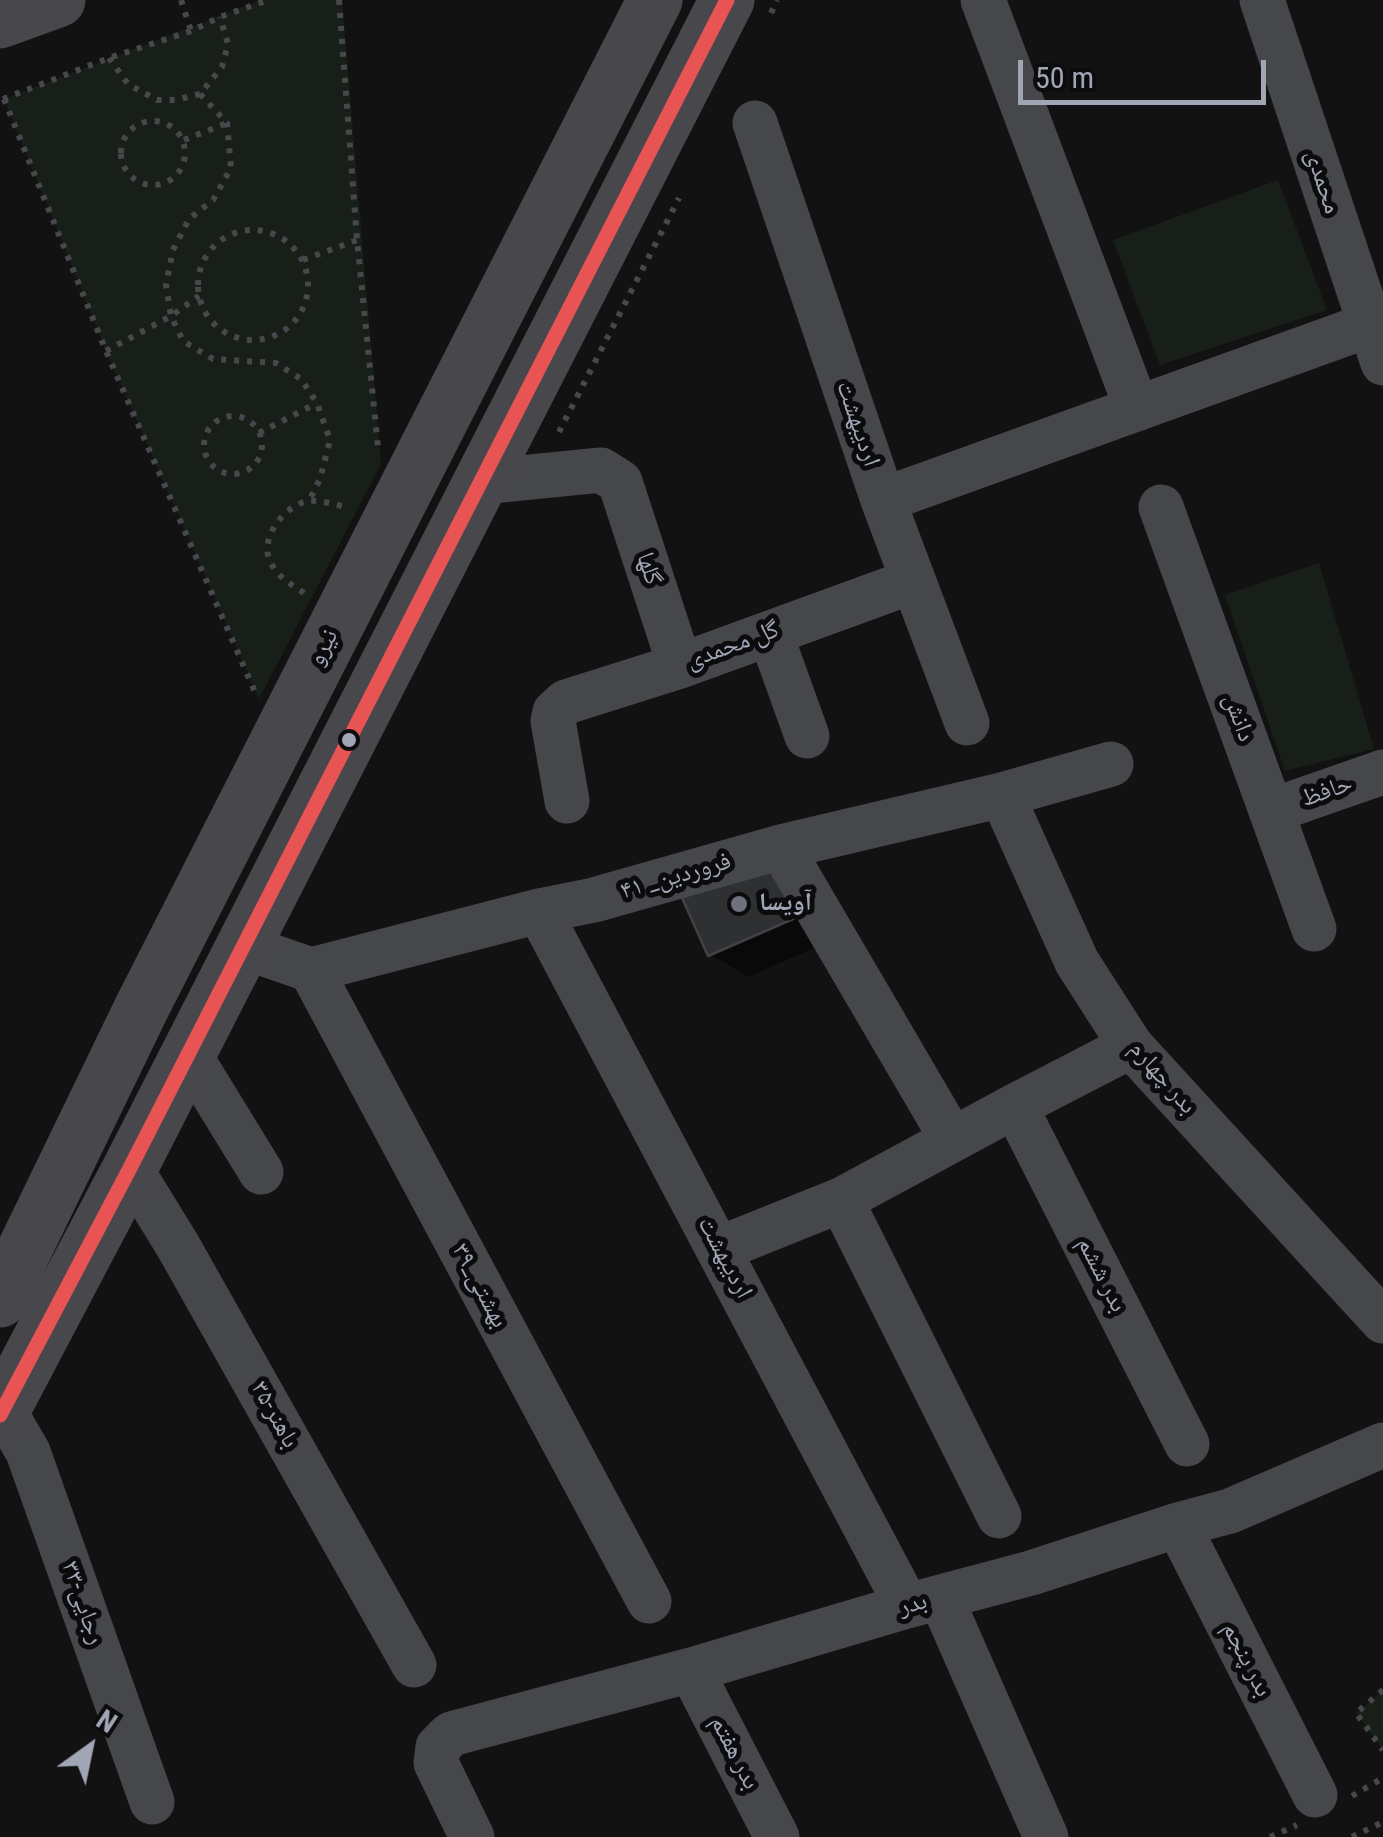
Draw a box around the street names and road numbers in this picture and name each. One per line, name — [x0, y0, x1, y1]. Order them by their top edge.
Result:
street label: محمدی — [1298, 146, 1346, 218]
street label: اردیبهشت — [828, 377, 886, 471]
street label: گلها — [629, 549, 667, 589]
street label: گل محمدی — [683, 615, 783, 677]
street label: نیرو — [302, 624, 346, 672]
street label: دانش — [1216, 690, 1260, 746]
street label: حافظ — [1297, 769, 1357, 815]
street label: ۴۱ _فروردین — [617, 847, 735, 907]
street label: بدر چهارم — [1122, 1035, 1202, 1121]
street label: اردیبهشت — [690, 1212, 758, 1304]
street label: بدر ششم — [1069, 1232, 1133, 1318]
street label: ۳۹_بهشتی — [444, 1238, 514, 1334]
street label: ۳۵-باهنر — [243, 1376, 305, 1454]
street label: ۳۳-رجایی — [54, 1557, 110, 1649]
street label: بدر — [895, 1587, 931, 1623]
street label: بدر پنجم — [1215, 1618, 1277, 1702]
street label: بدر هفتم — [703, 1711, 765, 1795]

